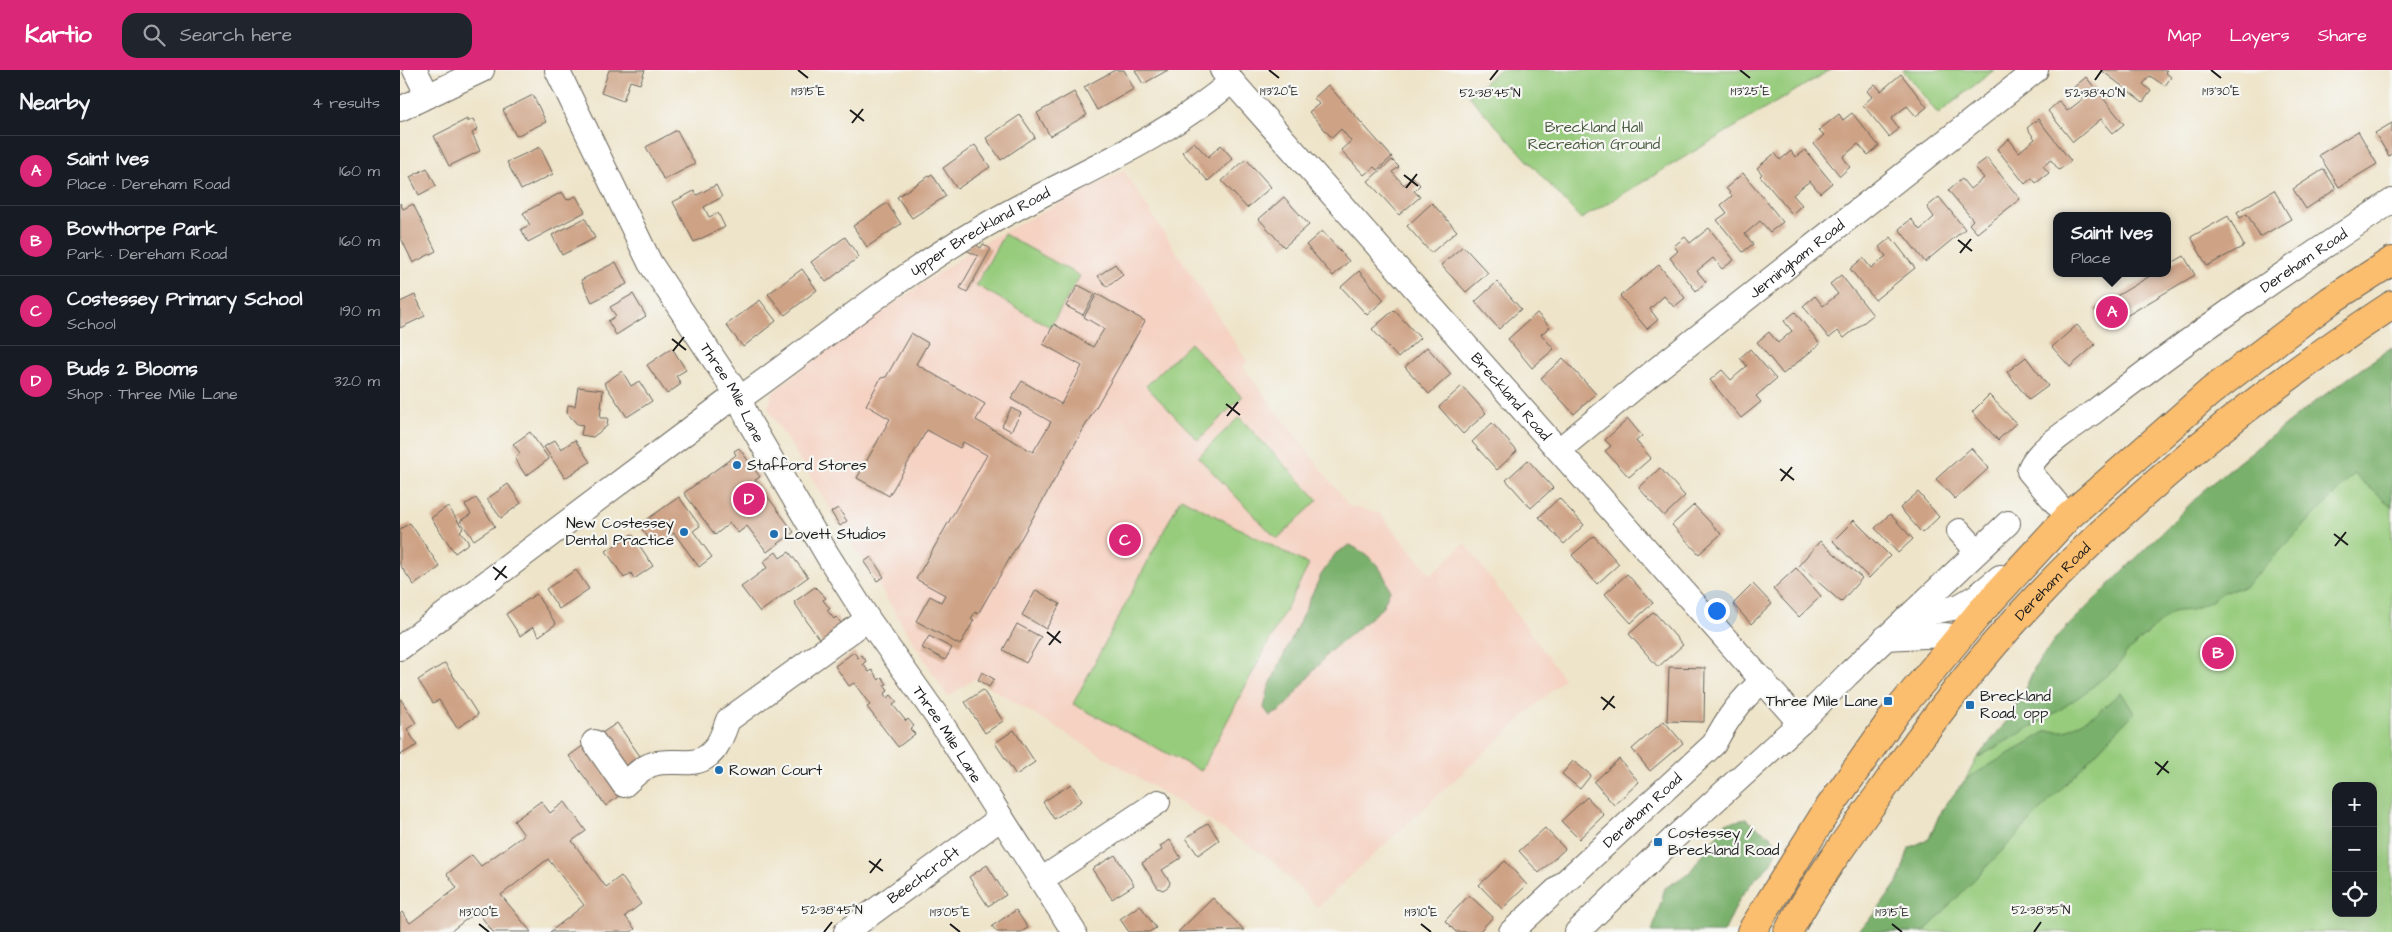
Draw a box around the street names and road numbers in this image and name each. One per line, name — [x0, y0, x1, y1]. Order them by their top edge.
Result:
street label: Upper Breckland Road — [906, 182, 1054, 281]
street label: Jerningham Road — [1744, 214, 1849, 303]
street label: Dereham Road — [2256, 223, 2352, 298]
street label: Three Mile Lane — [695, 339, 770, 446]
street label: Breckland Road — [1466, 348, 1556, 445]
street label: Dereham Road — [2010, 538, 2096, 625]
street label: Three Mile Lane — [908, 681, 987, 787]
street label: Dereham Road — [1598, 768, 1687, 853]
street label: Beechcroft — [883, 841, 964, 909]

